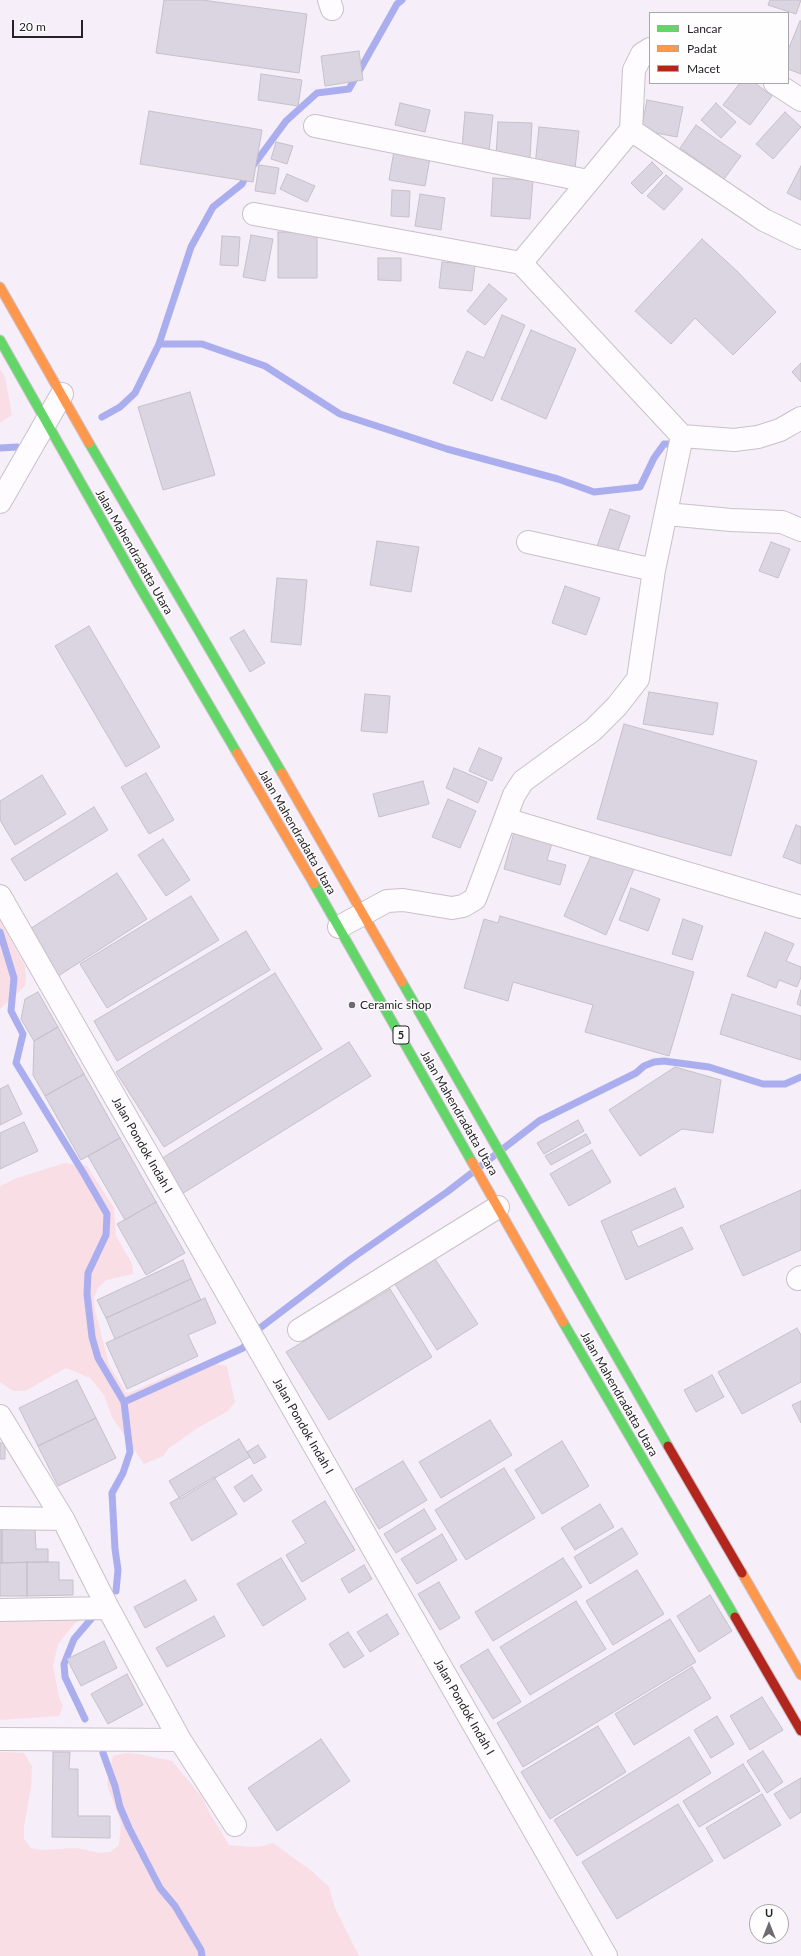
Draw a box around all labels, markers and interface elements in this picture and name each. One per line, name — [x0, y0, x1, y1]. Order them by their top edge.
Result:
scale bar — [14, 12, 85, 38]
legend — [649, 12, 789, 84]
text: 20 m — [19, 19, 46, 34]
text: Lancar — [687, 21, 722, 36]
text: Padat — [687, 41, 717, 56]
text: Macet — [687, 61, 720, 76]
street label: Jalan Mahendradatta Utara — [92, 487, 176, 617]
street label: Jalan Mahendradatta Utara — [255, 767, 339, 897]
place label: Ceramic shop — [360, 998, 431, 1012]
marker: Ceramic shop — [347, 1000, 357, 1010]
road number: 5 — [393, 1026, 409, 1044]
street label: Jalan Mahendradatta Utara — [417, 1048, 501, 1178]
street label: Jalan Pondok Indah I — [109, 1095, 175, 1195]
street label: Jalan Mahendradatta Utara — [577, 1329, 661, 1459]
street label: Jalan Pondok Indah I — [270, 1376, 336, 1476]
street label: Jalan Pondok Indah I — [431, 1657, 497, 1757]
north arrow — [749, 1904, 789, 1944]
text: U — [765, 1906, 773, 1919]

